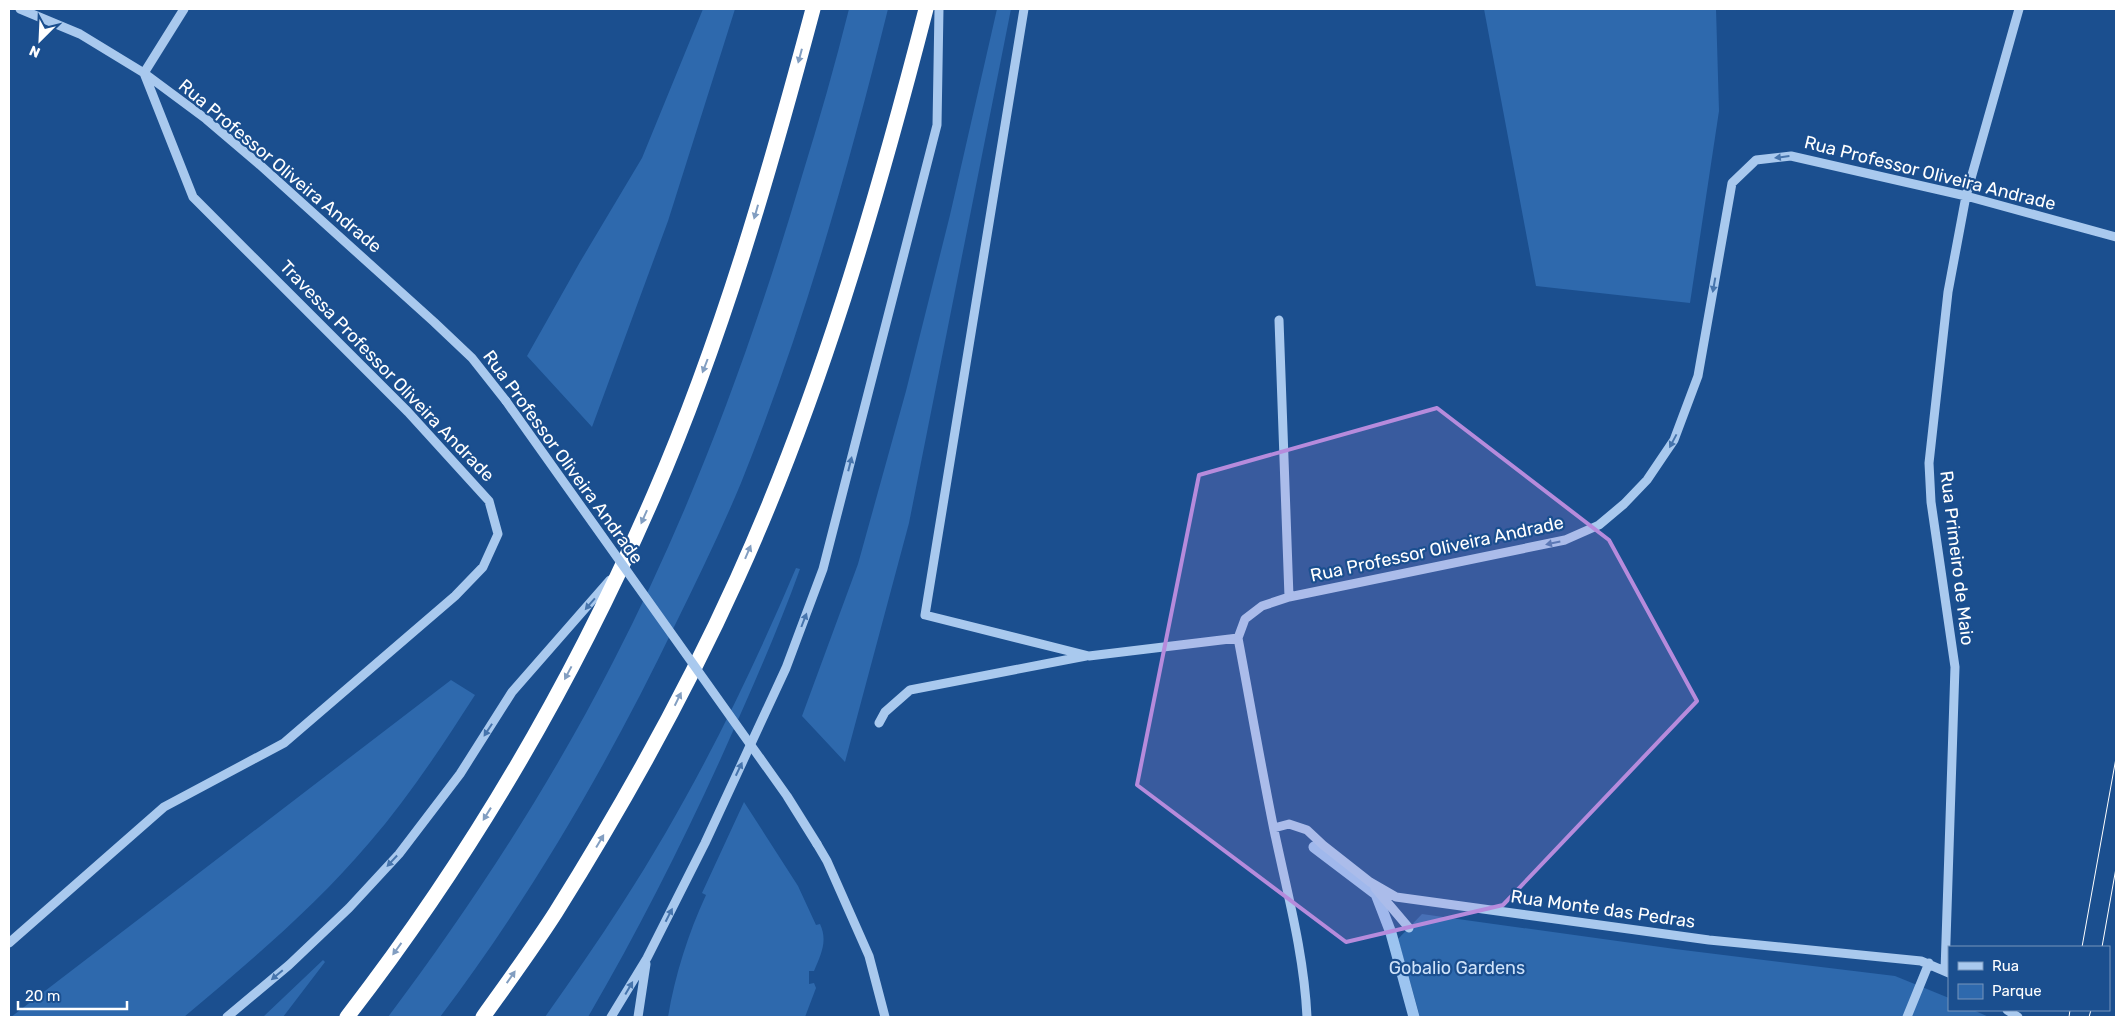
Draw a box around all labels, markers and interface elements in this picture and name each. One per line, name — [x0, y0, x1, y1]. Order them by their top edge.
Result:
north arrow — [15, 15, 65, 65]
text: N — [27, 42, 43, 61]
one-way arrow — [796, 48, 804, 63]
street label: Rua Professor Oliveira Andrade — [174, 75, 386, 257]
street label: Rua Professor Oliveira Andrade — [1802, 131, 2058, 215]
one-way arrow — [1774, 153, 1790, 161]
one-way arrow — [751, 205, 759, 220]
street label: Travessa Professor Oliveira Andrade — [275, 256, 499, 486]
one-way arrow — [1710, 277, 1718, 293]
street label: Rua Professor Oliveira Andrade — [478, 346, 648, 568]
one-way arrow — [701, 359, 708, 374]
one-way arrow — [1669, 434, 1677, 448]
one-way arrow — [846, 457, 854, 472]
street label: Rua Primeiro de Maio — [1935, 469, 1979, 647]
one-way arrow — [640, 510, 648, 524]
street label: Rua Professor Oliveira Andrade — [1308, 511, 1566, 587]
one-way arrow — [1545, 539, 1560, 547]
one-way arrow — [745, 545, 753, 559]
one-way arrow — [584, 597, 595, 610]
one-way arrow — [800, 612, 808, 627]
one-way arrow — [563, 666, 572, 679]
one-way arrow — [675, 692, 683, 706]
one-way arrow — [483, 723, 493, 737]
one-way arrow — [736, 762, 744, 776]
one-way arrow — [482, 807, 491, 820]
one-way arrow — [595, 834, 604, 847]
one-way arrow — [386, 855, 398, 867]
street label: Rua Monte das Pedras — [1509, 885, 1697, 933]
one-way arrow — [665, 908, 673, 922]
one-way arrow — [392, 942, 402, 956]
legend — [1948, 946, 2110, 1011]
park label: Gobalio Gardens — [1389, 957, 1525, 979]
text: Rua — [1992, 957, 2019, 975]
one-way arrow — [270, 970, 283, 981]
one-way arrow — [506, 970, 516, 984]
scale bar — [18, 978, 126, 1010]
one-way arrow — [625, 982, 634, 995]
text: Parque — [1992, 982, 2042, 1000]
text: 20 m — [25, 987, 60, 1005]

